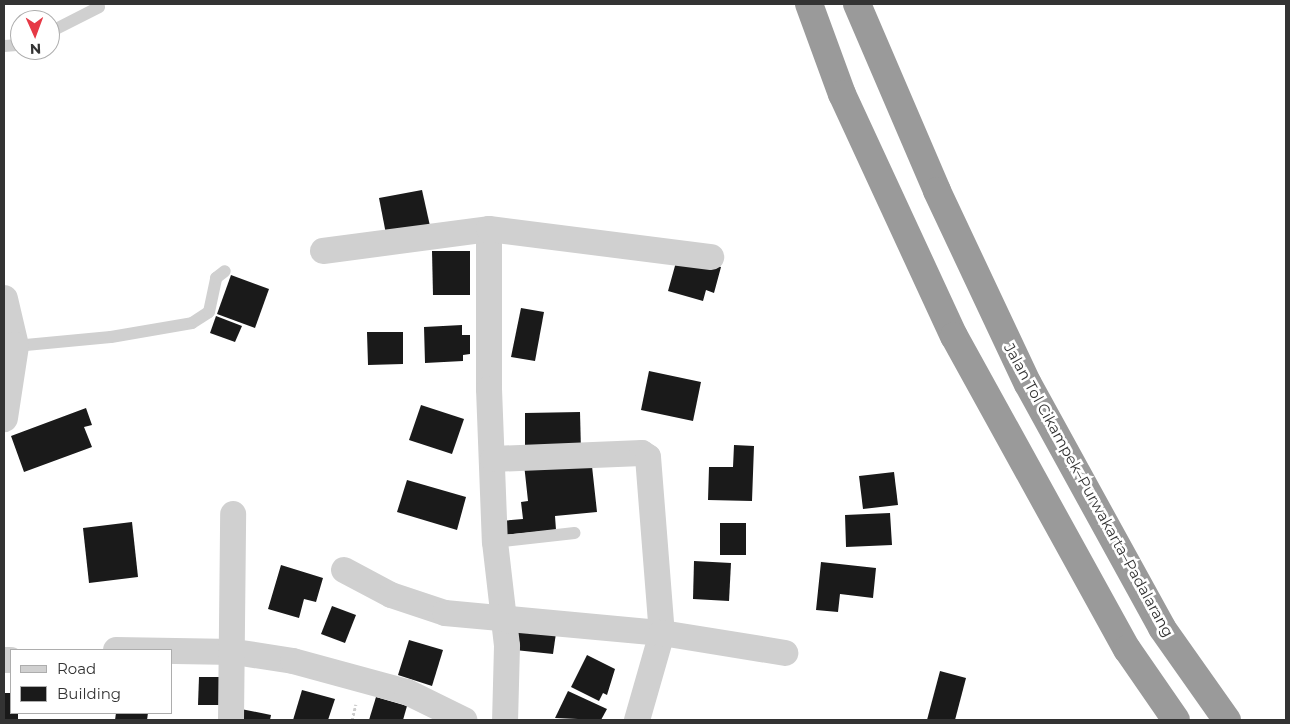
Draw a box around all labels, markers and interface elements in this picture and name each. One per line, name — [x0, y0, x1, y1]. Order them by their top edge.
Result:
north arrow — [10, 10, 60, 60]
text: N — [30, 40, 41, 58]
street label: Jalan Tol Cikampek–Purwakarta–Padalarang — [1000, 340, 1178, 640]
legend — [10, 649, 172, 714]
text: Road — [57, 659, 96, 678]
text: Building — [57, 684, 121, 703]

